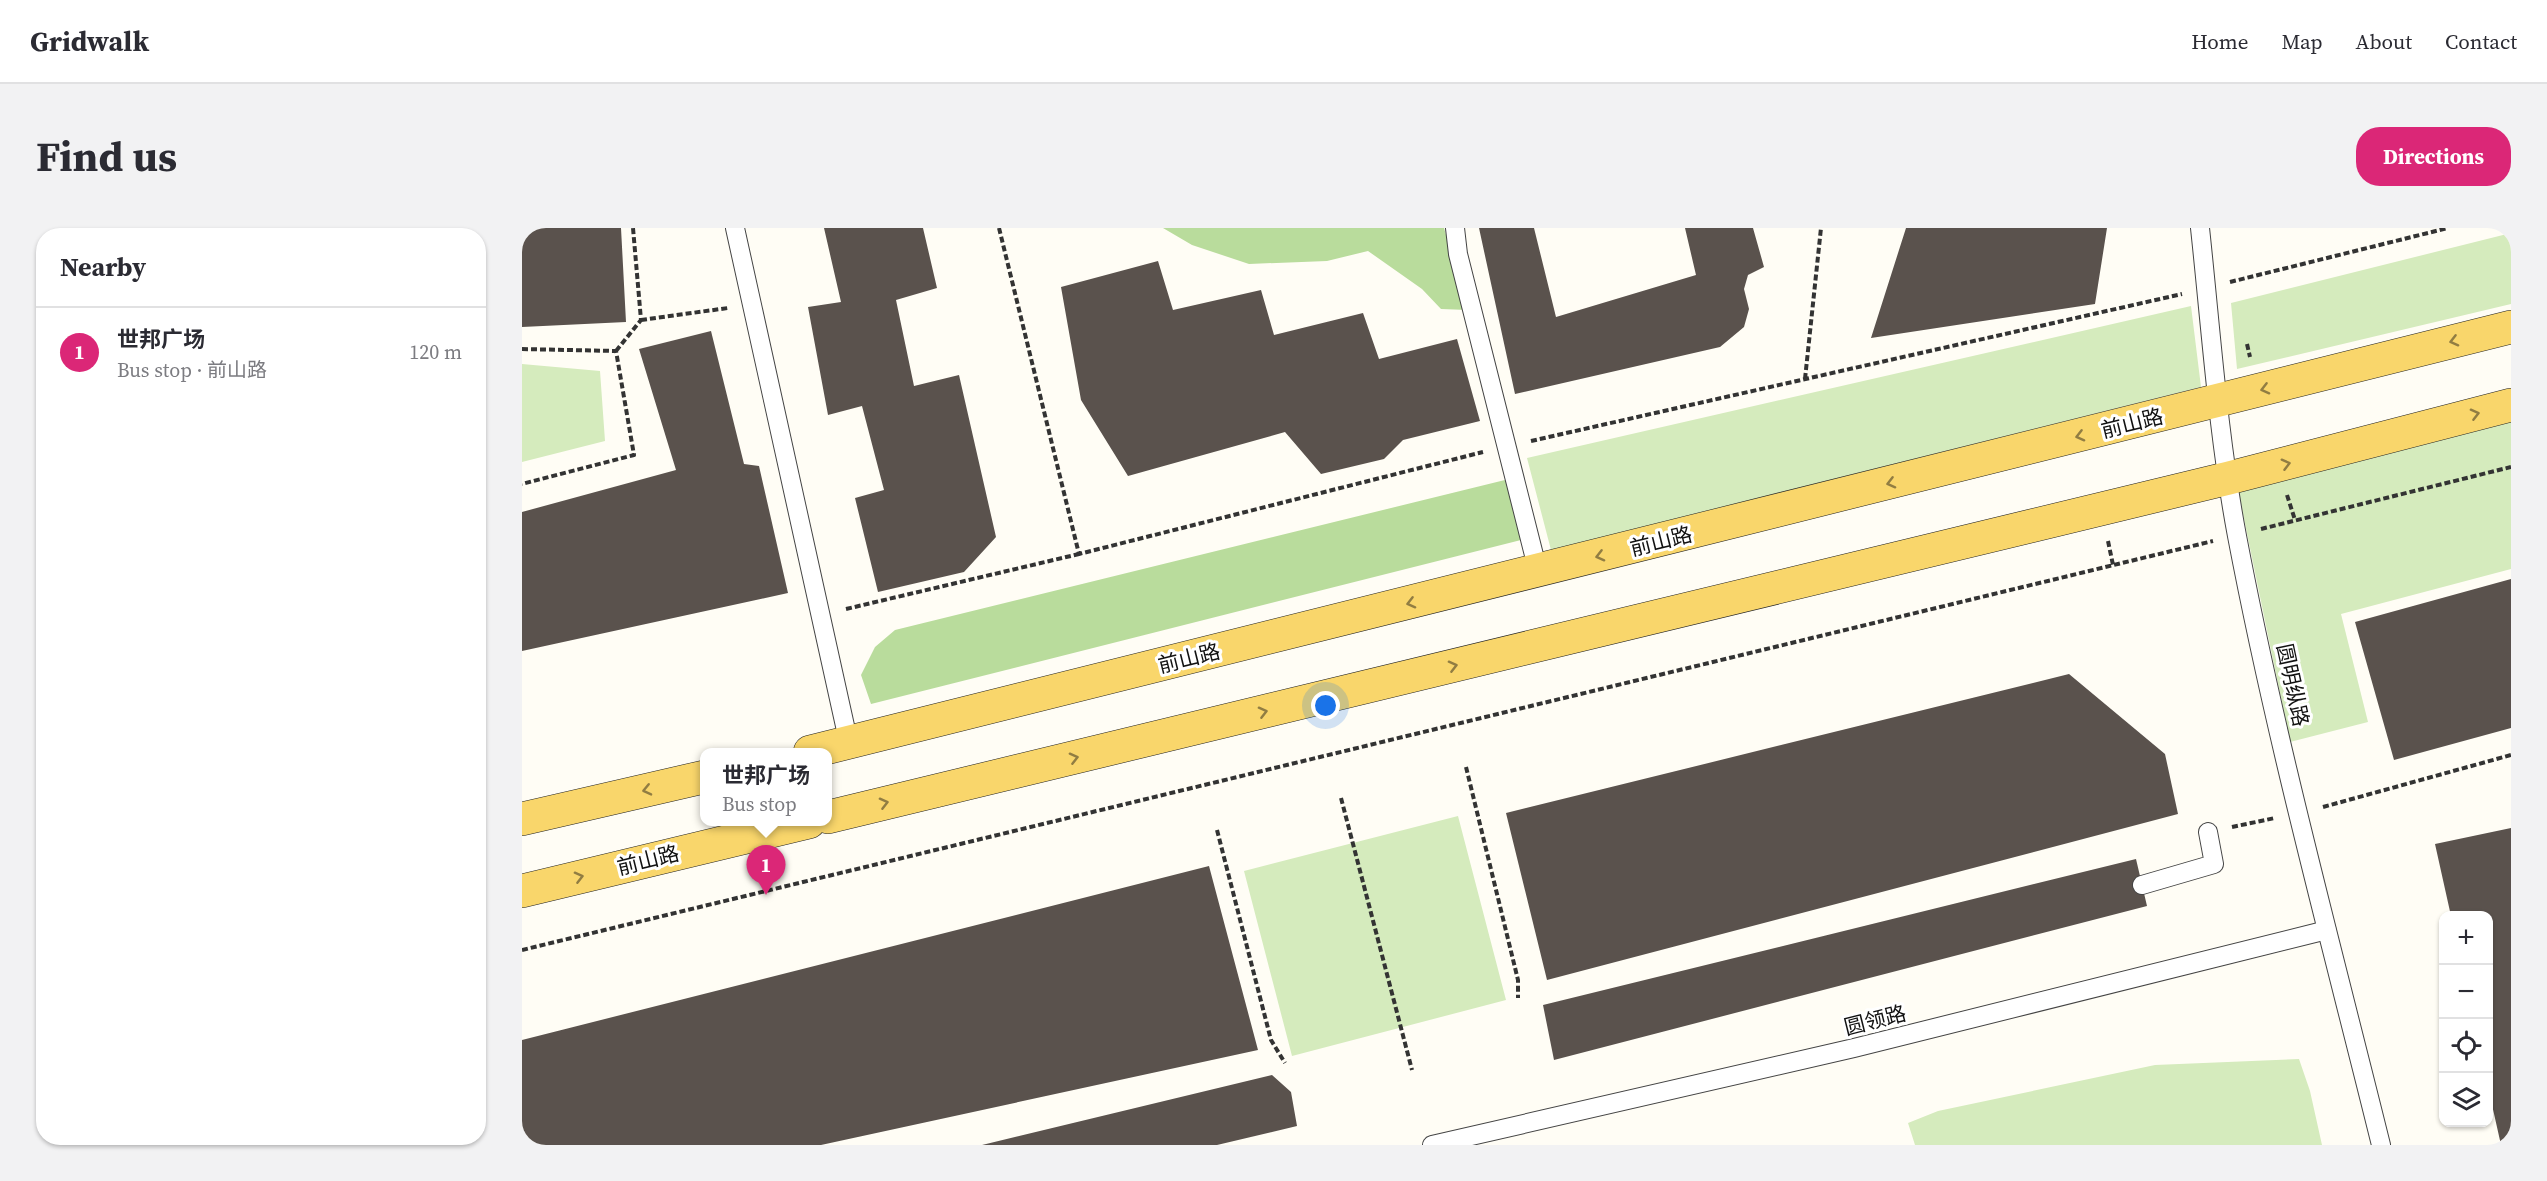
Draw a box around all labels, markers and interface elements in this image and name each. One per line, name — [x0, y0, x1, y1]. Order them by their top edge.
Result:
text: Gridwalk — [30, 22, 149, 60]
text: Home — [2191, 27, 2249, 56]
text: Map — [2282, 27, 2323, 56]
text: About — [2356, 27, 2412, 56]
text: Contact — [2445, 27, 2517, 56]
text: Find us — [36, 127, 177, 185]
button: Directions — [2356, 127, 2511, 186]
text: Nearby — [60, 249, 146, 285]
text: 世邦广场 — [117, 324, 205, 354]
one-way arrow — [2449, 334, 2460, 346]
text: 1 — [74, 338, 85, 366]
text: 120 m — [409, 338, 462, 366]
text: Bus stop · 前山路 — [117, 356, 267, 384]
one-way arrow — [2261, 382, 2271, 395]
street label: 前山路 — [2098, 401, 2166, 445]
one-way arrow — [2469, 409, 2479, 422]
one-way arrow — [2075, 428, 2085, 441]
one-way arrow — [2281, 458, 2291, 471]
one-way arrow — [1886, 476, 1896, 489]
street label: 前山路 — [1627, 519, 1695, 563]
one-way arrow — [1595, 548, 1605, 561]
one-way arrow — [1406, 596, 1416, 609]
street label: 前山路 — [1155, 636, 1223, 680]
street label: 圆明纵路 — [2270, 641, 2316, 729]
one-way arrow — [1448, 660, 1458, 673]
your location — [1311, 691, 1340, 720]
one-way arrow — [1258, 706, 1268, 719]
popup — [700, 748, 832, 826]
one-way arrow — [1069, 752, 1079, 765]
text: 世邦广场 — [722, 760, 810, 790]
one-way arrow — [643, 782, 653, 795]
text: Bus stop — [722, 790, 797, 818]
one-way arrow — [879, 798, 889, 811]
street label: 前山路 — [614, 838, 682, 882]
pin: 1 — [746, 846, 786, 895]
one-way arrow — [574, 872, 584, 885]
map controls — [2439, 911, 2493, 1127]
button: + — [2439, 911, 2493, 965]
button: − — [2439, 965, 2493, 1019]
street label: 圆领路 — [1841, 998, 1909, 1042]
button: locate — [2439, 1019, 2493, 1073]
button: layers — [2439, 1073, 2493, 1127]

